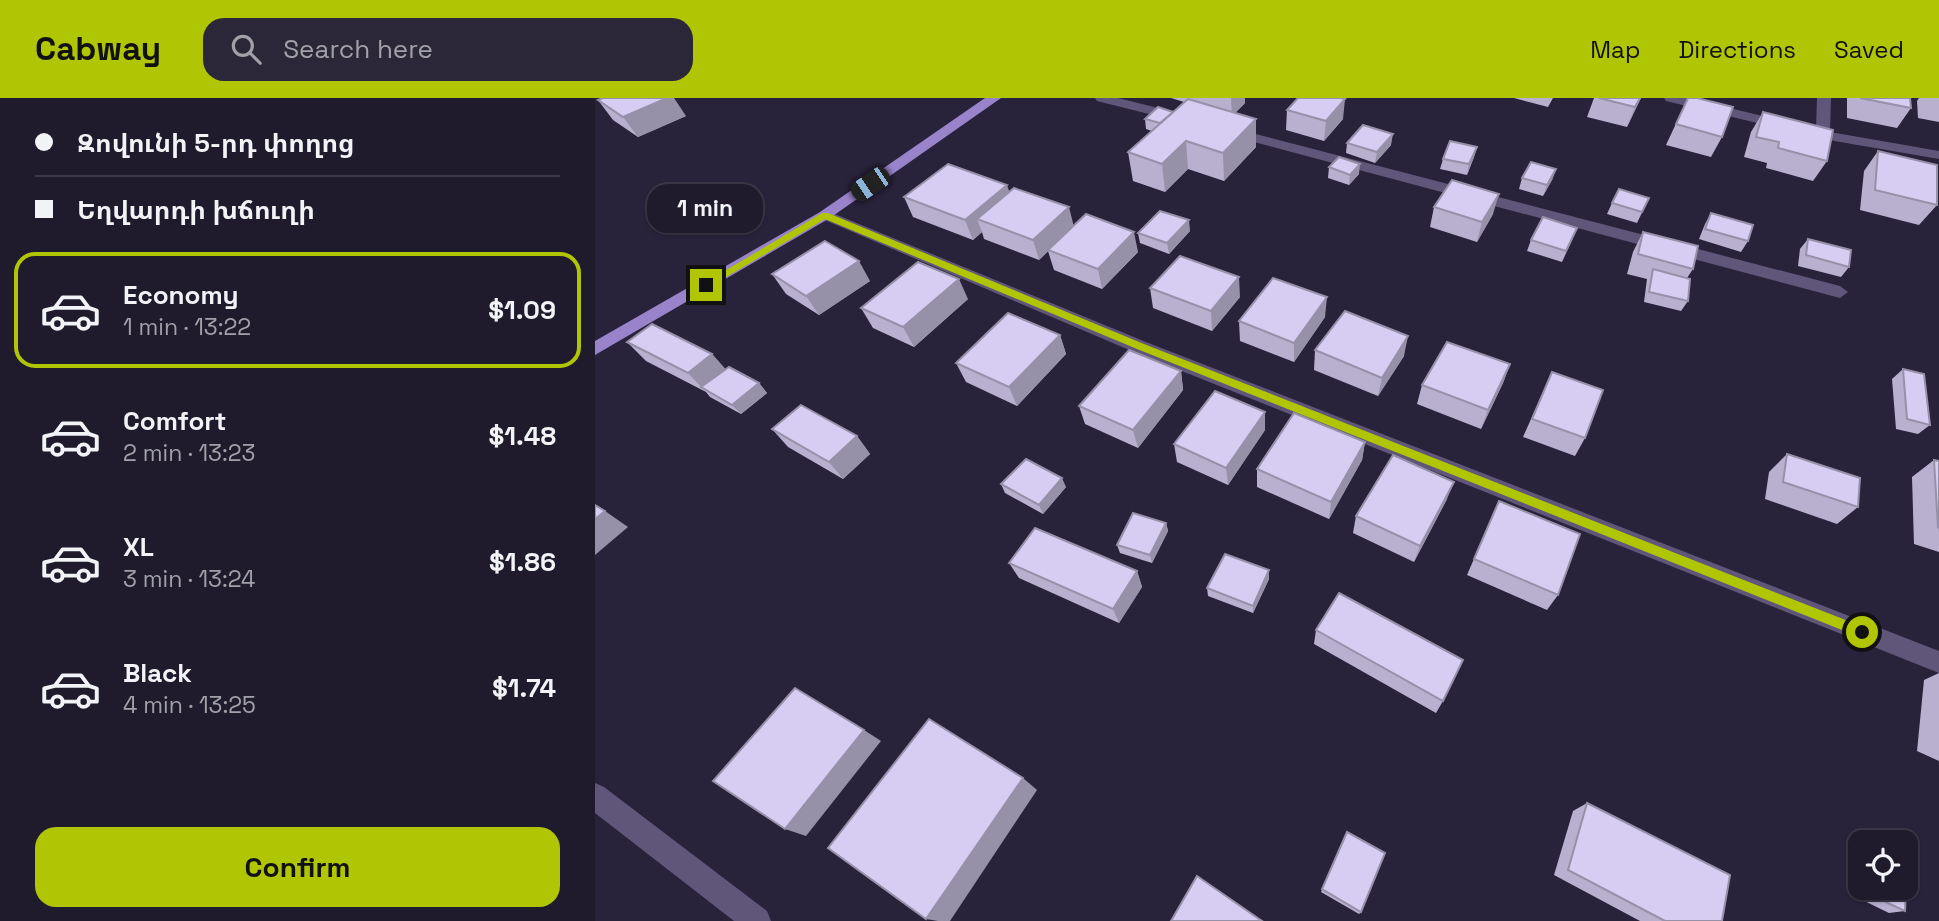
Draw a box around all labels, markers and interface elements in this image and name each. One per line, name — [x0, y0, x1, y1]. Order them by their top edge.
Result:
search box — [203, 18, 693, 81]
text: Cabway — [35, 28, 161, 70]
icon: search — [227, 30, 265, 68]
text: Search here — [283, 32, 433, 66]
text: Map — [1590, 34, 1640, 65]
text: Directions — [1678, 34, 1796, 65]
text: Saved — [1834, 34, 1904, 65]
text: Զովունի 5-րդ փողոց — [77, 126, 355, 160]
car — [847, 164, 894, 204]
callout: 1 min — [648, 184, 764, 232]
text: Եղվարդի խճուղի — [77, 193, 315, 227]
text: 1 min — [677, 193, 733, 223]
route end — [690, 269, 722, 301]
text: Economy — [123, 278, 239, 312]
icon: car — [39, 279, 102, 342]
text: $1.09 — [488, 293, 556, 327]
text: 1 min · 13:22 — [123, 312, 251, 342]
text: Comfort — [123, 404, 226, 438]
icon: car — [39, 405, 102, 468]
text: $1.48 — [489, 419, 556, 453]
text: 2 min · 13:23 — [123, 438, 255, 468]
text: XL — [123, 530, 154, 564]
icon: car — [39, 531, 102, 594]
text: $1.86 — [489, 545, 556, 579]
text: 3 min · 13:24 — [123, 564, 255, 594]
route start — [1846, 616, 1878, 648]
text: Black — [123, 656, 192, 690]
icon: car — [39, 657, 102, 720]
text: $1.74 — [492, 671, 556, 705]
text: 4 min · 13:25 — [123, 690, 256, 720]
button: Confirm — [35, 827, 560, 907]
map controls — [1848, 830, 1918, 900]
button: locate — [1848, 830, 1918, 900]

